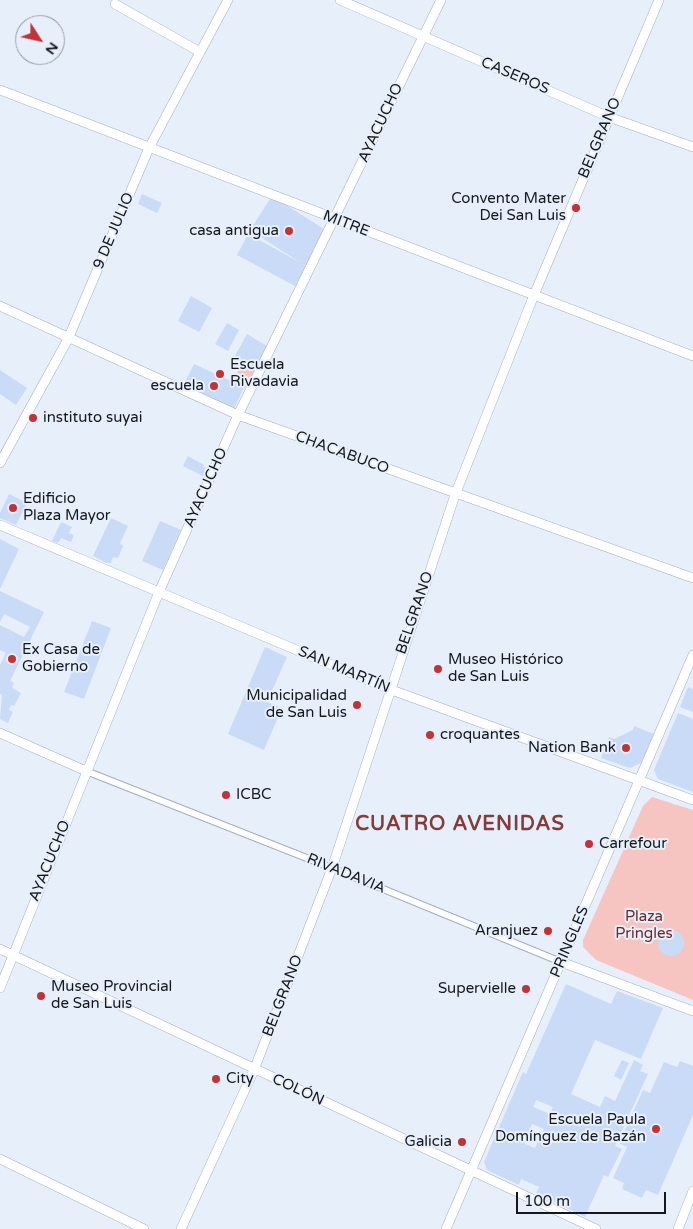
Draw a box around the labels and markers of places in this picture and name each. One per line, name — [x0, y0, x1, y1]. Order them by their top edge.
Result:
place label: Convento Mater Dei San Luis — [451, 190, 566, 225]
marker: Convento Mater Dei San Luis — [570, 202, 582, 214]
place label: casa antigua — [189, 222, 279, 240]
marker: casa antigua — [283, 225, 295, 237]
place label: Escuela Rivadavia — [230, 356, 299, 391]
marker: Escuela Rivadavia — [214, 368, 226, 380]
place label: escuela — [151, 377, 204, 395]
marker: escuela — [208, 380, 220, 392]
place label: instituto suyai — [43, 409, 142, 427]
marker: instituto suyai — [27, 412, 39, 424]
place label: Edificio Plaza Mayor — [23, 490, 111, 525]
marker: Edificio Plaza Mayor — [7, 502, 19, 514]
place label: Ex Casa de Gobierno — [22, 641, 100, 676]
place label: Museo Histórico de San Luis — [448, 651, 563, 686]
marker: Ex Casa de Gobierno — [6, 653, 18, 665]
marker: Museo Histórico de San Luis — [432, 663, 444, 675]
place label: Municipalidad de San Luis — [246, 687, 347, 722]
marker: Municipalidad de San Luis — [351, 699, 363, 711]
place label: croquantes — [440, 726, 520, 744]
marker: croquantes — [424, 729, 436, 741]
place label: Nation Bank — [528, 739, 616, 757]
marker: Nation Bank — [620, 742, 632, 754]
place label: ICBC — [236, 786, 272, 804]
marker: ICBC — [220, 789, 232, 801]
place label: Carrefour — [599, 835, 667, 853]
marker: Carrefour — [583, 838, 595, 850]
place label: Aranjuez — [475, 922, 538, 940]
marker: Aranjuez — [542, 925, 554, 937]
place label: Museo Provincial de San Luis — [51, 978, 172, 1013]
place label: Supervielle — [438, 980, 516, 998]
marker: Supervielle — [520, 983, 532, 995]
marker: Museo Provincial de San Luis — [35, 990, 47, 1002]
place label: City — [226, 1070, 254, 1088]
marker: City — [210, 1073, 222, 1085]
place label: Escuela Paula Domínguez de Bazán — [495, 1111, 646, 1146]
marker: Escuela Paula Domínguez de Bazán — [650, 1123, 662, 1135]
place label: Galicia — [405, 1133, 452, 1151]
marker: Galicia — [456, 1136, 468, 1148]

